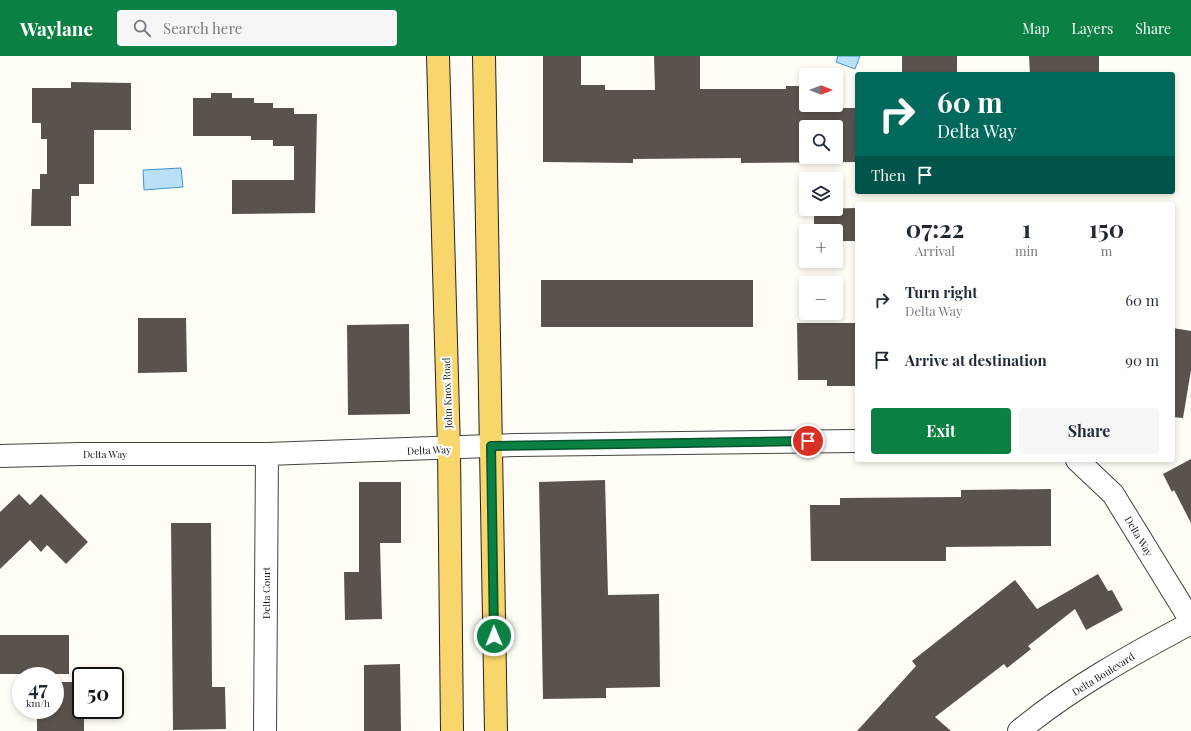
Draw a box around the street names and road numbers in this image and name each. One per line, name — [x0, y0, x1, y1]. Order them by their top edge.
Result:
street label: John Knox Road — [439, 357, 455, 430]
street label: Delta Way — [407, 442, 451, 458]
street label: Delta Way — [83, 447, 127, 461]
street label: Delta Way — [1122, 513, 1156, 559]
street label: Delta Court — [259, 566, 273, 619]
street label: Delta Boulevard — [1069, 649, 1137, 699]

